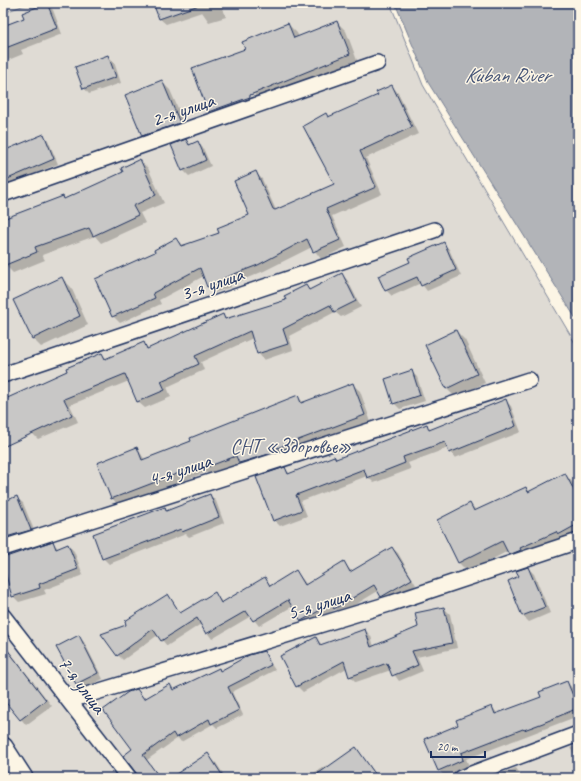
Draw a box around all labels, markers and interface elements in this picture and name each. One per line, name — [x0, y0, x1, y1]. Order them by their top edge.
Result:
water label: Kuban River — [465, 62, 554, 88]
street label: 2-я улица — [148, 87, 219, 132]
street label: 3-я улица — [177, 261, 248, 306]
park label: СНТ «Здоровье» — [231, 434, 351, 459]
street label: 4-я улица — [145, 448, 216, 492]
street label: 5-я улица — [284, 582, 355, 625]
street label: 7-я улица — [52, 652, 112, 719]
scale bar — [431, 733, 485, 759]
text: 20 m — [437, 739, 459, 755]

